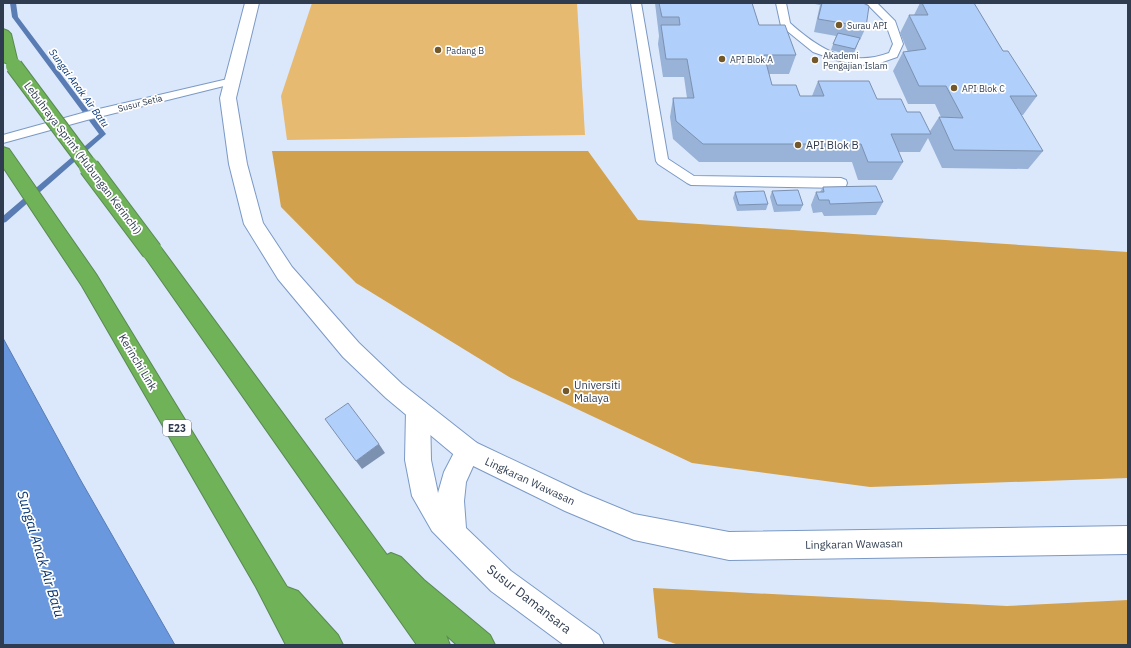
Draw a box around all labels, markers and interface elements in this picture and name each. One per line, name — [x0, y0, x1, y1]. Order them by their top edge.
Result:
marker: Surau API — [834, 20, 844, 30]
place label: Surau API — [847, 20, 888, 31]
marker: Padang B — [433, 45, 443, 55]
place label: Padang B — [446, 45, 484, 56]
water label: Sungai Anak Air Batu — [46, 46, 112, 130]
place label: Akademi Pengajian Islam — [823, 50, 888, 71]
marker: API Blok A — [717, 54, 727, 64]
place label: API Blok A — [730, 54, 773, 65]
marker: Akademi Pengajian Islam — [810, 55, 820, 65]
street label: Lebuhraya Sprint (Hubungan Kerinchi) — [21, 79, 145, 237]
marker: API Blok C — [949, 83, 959, 93]
place label: API Blok C — [962, 83, 1005, 94]
street label: Susur Setia — [117, 92, 164, 114]
place label: API Blok B — [806, 138, 859, 152]
marker: API Blok B — [793, 140, 803, 150]
street label: Kerinchi Link — [116, 331, 160, 393]
place label: Universiti Malaya — [574, 378, 621, 405]
marker: Universiti Malaya — [561, 386, 571, 396]
road number: E23 — [163, 420, 191, 436]
street label: Lingkaran Wawasan — [483, 454, 577, 508]
water label: Sungai Anak Air Batu — [13, 488, 69, 620]
street label: Lingkaran Wawasan — [805, 536, 903, 552]
street label: Susur Damansara — [483, 561, 575, 637]

